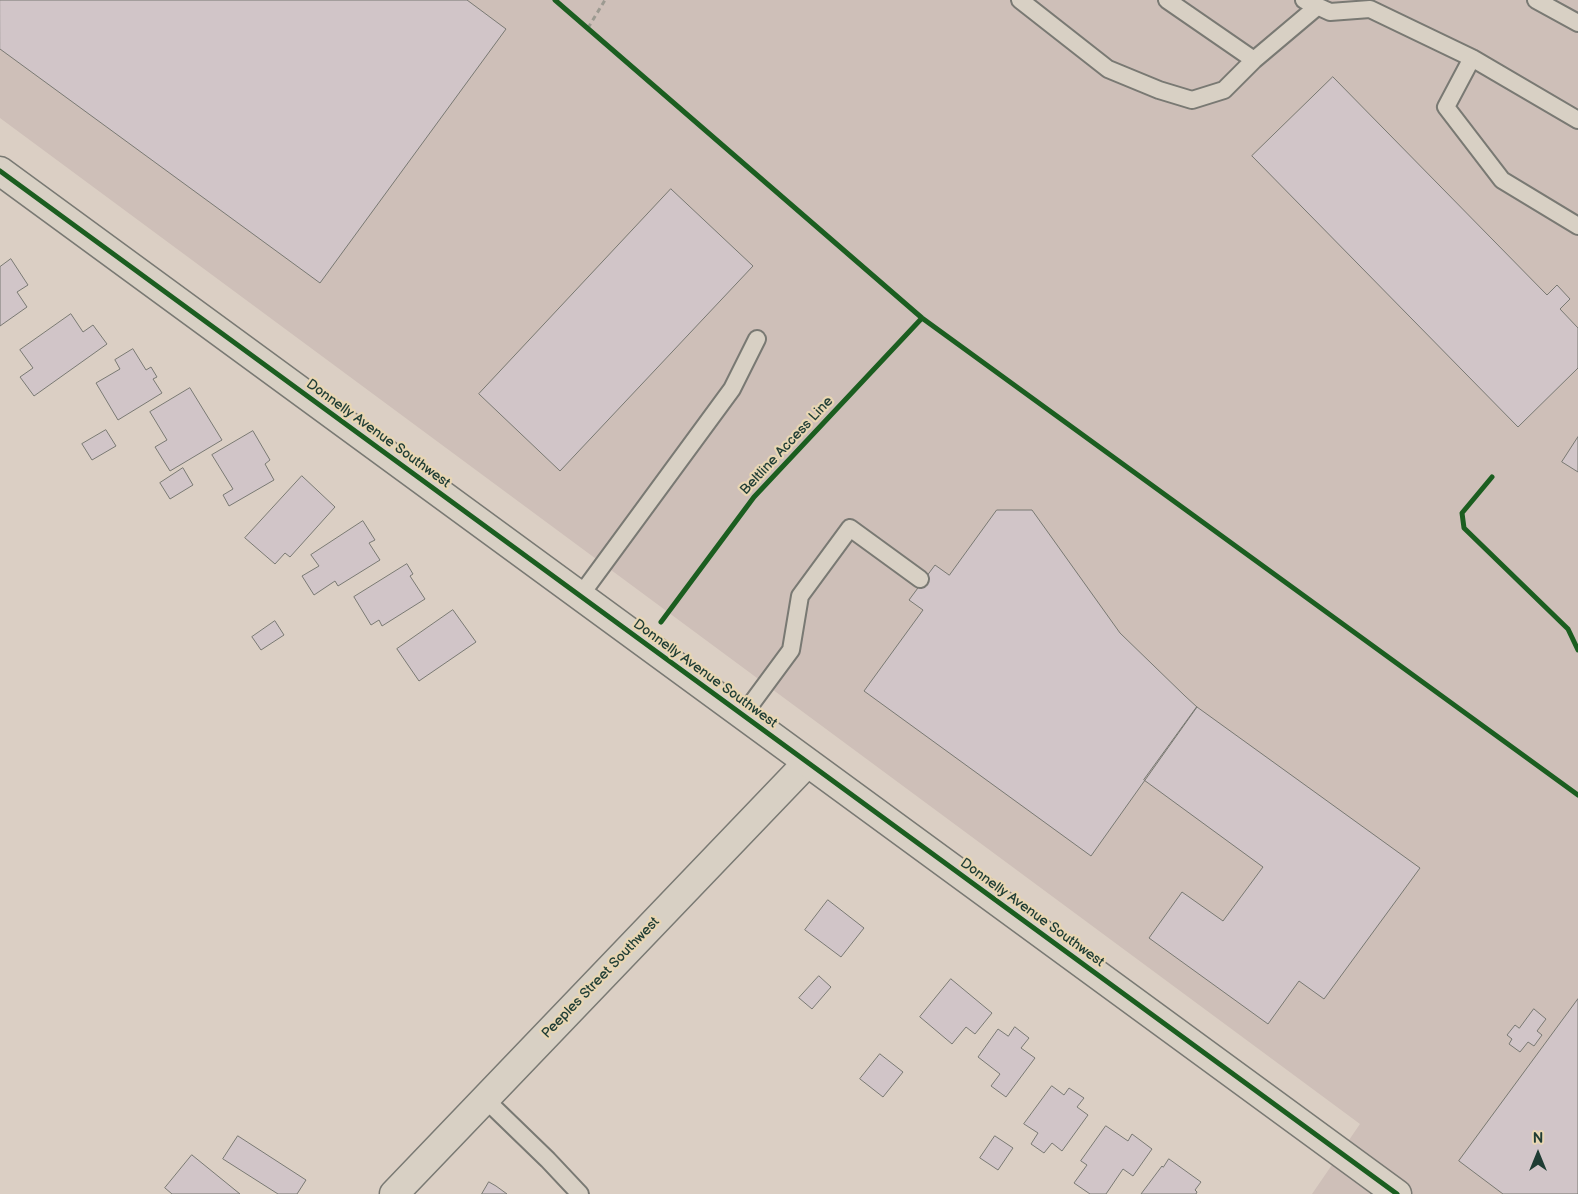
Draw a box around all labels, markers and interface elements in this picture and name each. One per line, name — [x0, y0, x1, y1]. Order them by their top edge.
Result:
street label: Donnelly Avenue Southwest — [303, 376, 453, 492]
street label: Beltline Access Line — [737, 393, 837, 499]
street label: Donnelly Avenue Southwest — [630, 616, 780, 732]
street label: Donnelly Avenue Southwest — [957, 855, 1107, 971]
street label: Peeples Street Southwest — [539, 914, 663, 1042]
north arrow — [1513, 1129, 1563, 1179]
text: N — [1533, 1130, 1543, 1147]

